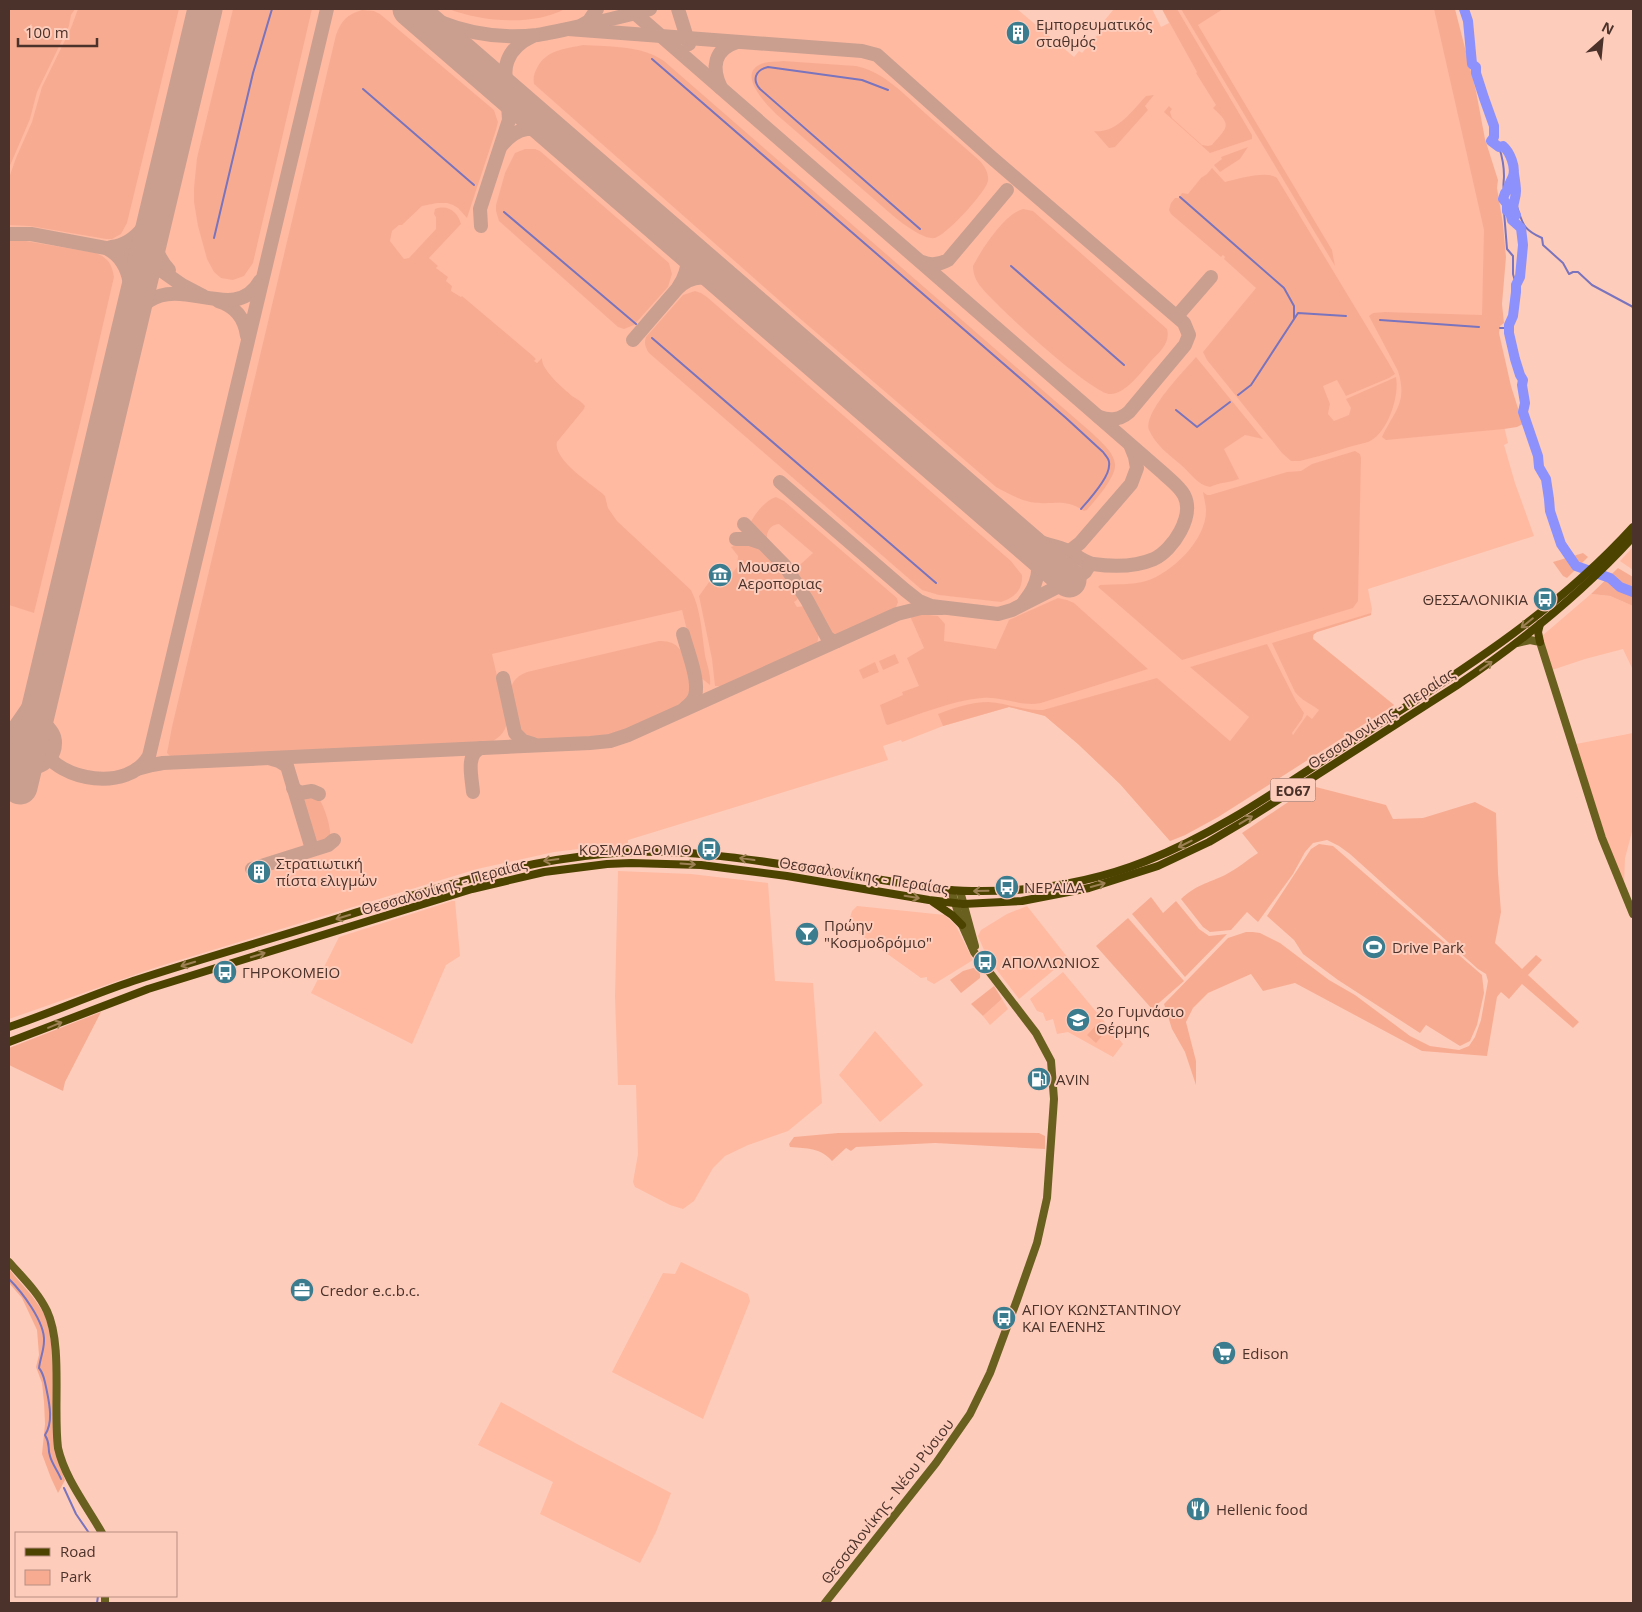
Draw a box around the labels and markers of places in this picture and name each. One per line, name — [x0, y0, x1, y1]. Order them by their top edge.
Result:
place label: Εμπορευματικός σταθμός — [1036, 14, 1152, 51]
building icon: Εμπορευματικός σταθμός — [1005, 20, 1031, 46]
place label: Μουσειο Αεροποριας — [738, 556, 822, 593]
museum icon: Μουσειο Αεροποριας — [707, 562, 733, 588]
bus stop icon: ΘΕΣΣΑΛΟΝΙΚΙΑ — [1532, 586, 1558, 612]
place label: ΘΕΣΣΑΛΟΝΙΚΙΑ — [1422, 589, 1529, 609]
bus stop icon: ΚΟΣΜΟΔΡΟΜΙΟ — [696, 836, 722, 862]
place label: ΚΟΣΜΟΔΡΟΜΙΟ — [579, 839, 692, 859]
place label: Στρατιωτική πίστα ελιγμών — [276, 853, 377, 890]
building icon: Στρατιωτική πίστα ελιγμών — [246, 859, 272, 885]
bus stop icon: ΝΕΡΑΪΔΑ — [994, 874, 1020, 900]
place label: ΝΕΡΑΪΔΑ — [1024, 877, 1085, 897]
place label: Πρώην "Κοσμοδρόμιο" — [824, 915, 932, 952]
bar icon: Πρώην "Κοσμοδρόμιο" — [794, 921, 820, 947]
sports icon: Drive Park — [1361, 934, 1387, 960]
place label: Drive Park — [1392, 937, 1464, 957]
bus stop icon: ΑΠΟΛΛΩΝΙΟΣ — [972, 949, 998, 975]
place label: ΑΠΟΛΛΩΝΙΟΣ — [1002, 952, 1100, 972]
bus stop icon: ΓΗΡΟΚΟΜΕΙΟ — [212, 959, 238, 985]
place label: ΓΗΡΟΚΟΜΕΙΟ — [242, 962, 340, 982]
place label: 2ο Γυμνάσιο Θέρμης — [1096, 1001, 1184, 1038]
school or university icon: 2ο Γυμνάσιο Θέρμης — [1065, 1007, 1091, 1033]
fuel station icon: AVIN — [1026, 1066, 1052, 1092]
place label: AVIN — [1056, 1069, 1090, 1089]
office icon: Credor e.c.b.c. — [289, 1277, 315, 1303]
place label: Credor e.c.b.c. — [320, 1280, 420, 1300]
place label: ΑΓΙΟΥ ΚΩΝΣΤΑΝΤΙΝΟΥ ΚΑΙ ΕΛΕΝΗΣ — [1022, 1299, 1182, 1336]
bus stop icon: ΑΓΙΟΥ ΚΩΝΣΤΑΝΤΙΝΟΥ ΚΑΙ ΕΛΕΝΗΣ — [991, 1305, 1017, 1331]
supermarket icon: Edison — [1211, 1340, 1237, 1366]
place label: Edison — [1242, 1343, 1289, 1363]
restaurant icon: Hellenic food — [1185, 1496, 1211, 1522]
place label: Hellenic food — [1216, 1499, 1308, 1519]

